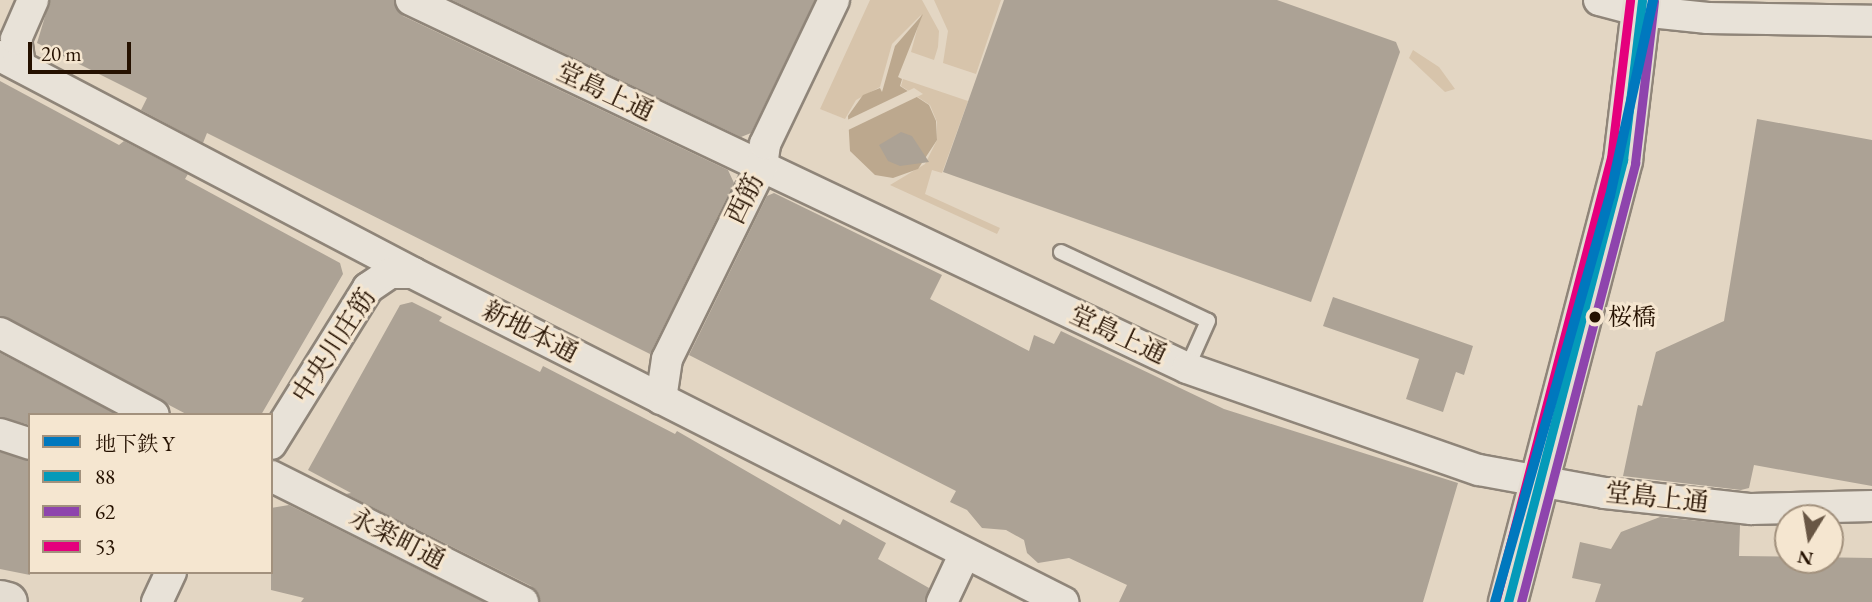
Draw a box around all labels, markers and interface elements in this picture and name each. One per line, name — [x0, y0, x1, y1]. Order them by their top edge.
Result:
scale bar — [32, 28, 135, 72]
text: 20 m — [41, 40, 82, 67]
street label: 堂島上通 — [551, 56, 659, 128]
street label: 西筋 — [720, 169, 770, 229]
street label: 中央川庄筋 — [286, 283, 382, 409]
street label: 新地本通 — [477, 294, 583, 370]
street label: 堂島上通 — [1064, 299, 1172, 371]
place label: 桜橋 — [1608, 303, 1656, 331]
marker: 桜橋 — [1588, 310, 1602, 324]
legend — [28, 413, 273, 574]
text: 地下鉄 Y — [95, 430, 174, 457]
text: 88 — [95, 463, 115, 490]
street label: 堂島上通 — [1604, 477, 1710, 519]
text: 62 — [95, 498, 115, 525]
street label: 永楽町通 — [344, 501, 450, 577]
north arrow — [1774, 504, 1844, 574]
text: 53 — [95, 533, 115, 560]
text: N — [1795, 544, 1815, 572]

